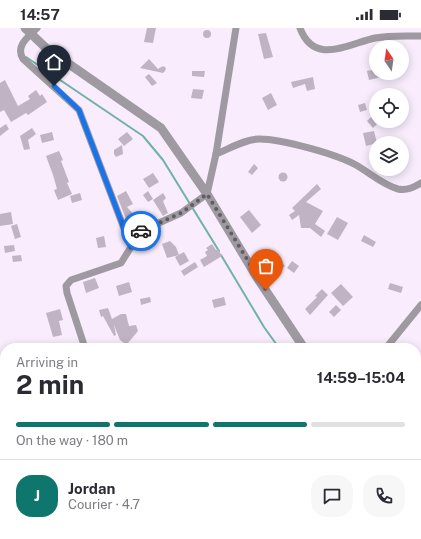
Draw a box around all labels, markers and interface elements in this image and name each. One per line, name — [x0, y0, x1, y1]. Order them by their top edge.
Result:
text: 14:57 — [20, 6, 60, 23]
north arrow — [369, 40, 409, 80]
map controls — [369, 40, 409, 176]
pin — [37, 45, 71, 86]
icon: home — [43, 51, 65, 73]
button: locate — [369, 88, 409, 128]
button: layers — [369, 136, 409, 176]
courier — [121, 211, 161, 251]
icon: car — [130, 220, 152, 242]
pin — [249, 249, 283, 290]
icon: bag — [255, 255, 277, 277]
text: Arriving in — [16, 355, 78, 370]
text: 2 min — [16, 369, 84, 400]
text: 14:59–15:04 — [317, 369, 405, 386]
text: On the way · 180 m — [16, 433, 128, 448]
button: chat — [311, 475, 353, 517]
button: phone — [363, 475, 405, 517]
text: Jordan — [68, 480, 115, 497]
text: J — [34, 487, 40, 504]
text: Courier · 4.7 — [68, 497, 140, 512]

